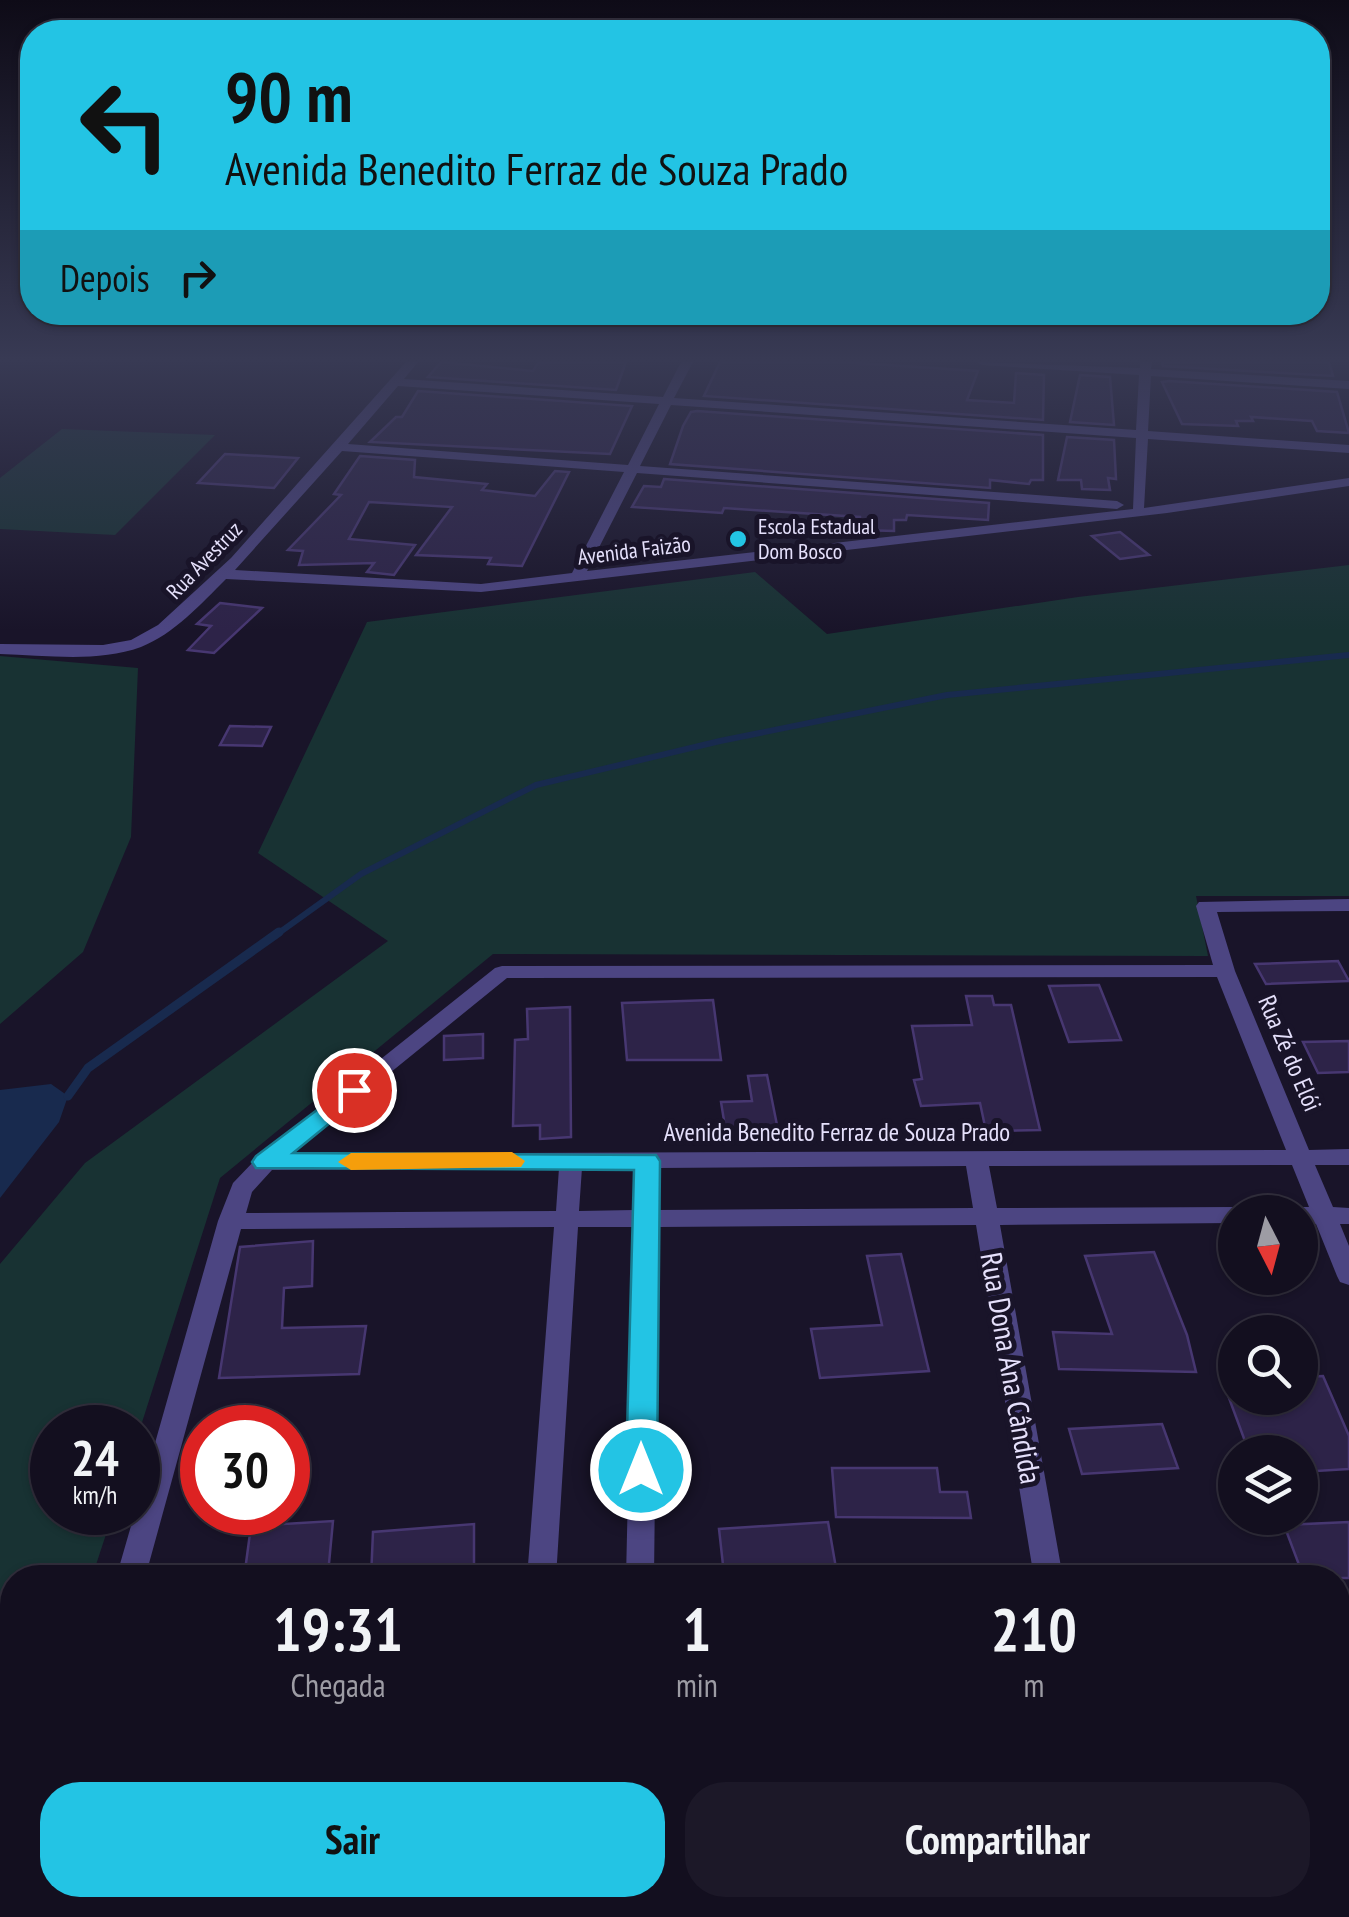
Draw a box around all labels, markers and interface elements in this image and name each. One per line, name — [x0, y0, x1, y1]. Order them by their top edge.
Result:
text: 90 m — [225, 51, 353, 141]
icon: left — [60, 60, 190, 190]
text: Avenida Benedito Ferraz de Souza Prado — [225, 139, 848, 197]
icon: right — [170, 250, 225, 305]
text: Depois — [60, 253, 150, 302]
place label: Escola Estadual Dom Bosco — [758, 512, 876, 565]
street label: Rua Avestruz — [160, 515, 248, 605]
marker: Escola Estadual Dom Bosco — [727, 528, 749, 550]
street label: Avenida Faizão — [576, 529, 692, 571]
street label: Rua Zé do Elói — [1251, 990, 1329, 1116]
pin — [312, 1048, 397, 1133]
icon: arrive — [327, 1063, 382, 1118]
street label: Avenida Benedito Ferraz de Souza Prado — [664, 1116, 1010, 1148]
north arrow — [1218, 1195, 1318, 1295]
map controls — [1218, 1195, 1318, 1535]
street label: Rua Dona Ana Cândida — [972, 1249, 1052, 1487]
button: search — [1218, 1315, 1318, 1415]
speed limit sign: 30 — [180, 1405, 310, 1535]
position arrow — [589, 1418, 693, 1522]
text: 24 — [71, 1425, 119, 1490]
button: layers — [1218, 1435, 1318, 1535]
text: km/h — [73, 1479, 117, 1511]
text: 19:31 — [273, 1590, 403, 1668]
text: 1 — [683, 1590, 711, 1668]
text: 210 — [991, 1590, 1077, 1668]
text: Chegada — [290, 1664, 385, 1706]
text: min — [676, 1664, 718, 1706]
text: m — [1023, 1664, 1044, 1706]
button: Sair — [40, 1782, 665, 1897]
button: Compartilhar — [685, 1782, 1310, 1897]

